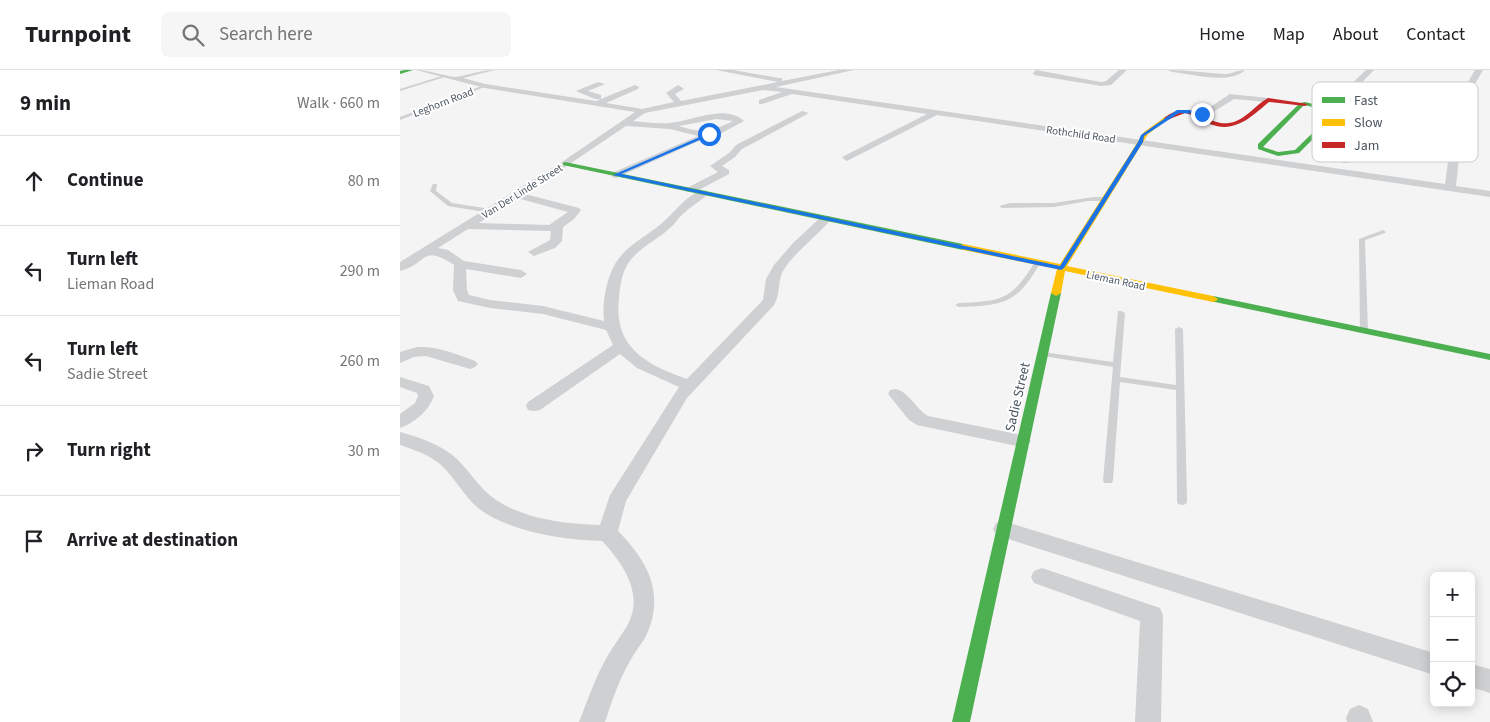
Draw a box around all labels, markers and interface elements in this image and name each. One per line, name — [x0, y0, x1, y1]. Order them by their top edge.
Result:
search box — [161, 12, 511, 57]
text: Turnpoint — [25, 17, 131, 52]
icon: search — [179, 21, 207, 49]
text: Search here — [219, 21, 313, 48]
text: Home — [1199, 22, 1245, 47]
text: Map — [1273, 22, 1305, 47]
text: About — [1333, 22, 1378, 47]
text: Contact — [1406, 22, 1465, 47]
legend — [1312, 82, 1478, 162]
street label: Leghorn Road — [411, 84, 476, 121]
text: 9 min — [20, 88, 71, 118]
text: Fast — [1354, 91, 1378, 111]
text: Walk · 660 m — [297, 92, 380, 114]
route end — [1191, 103, 1214, 126]
text: Slow — [1354, 113, 1383, 133]
street label: Rothchild Road — [1045, 122, 1117, 147]
route start — [698, 123, 721, 146]
text: Jam — [1354, 136, 1379, 156]
street label: Van Der Linde Street — [479, 160, 566, 222]
icon: ahead — [20, 167, 48, 195]
text: Continue — [67, 167, 144, 194]
text: 80 m — [348, 170, 380, 192]
text: Turn left — [67, 246, 138, 273]
icon: left — [20, 257, 48, 285]
text: 290 m — [340, 260, 380, 282]
street label: Lieman Road — [1085, 267, 1147, 294]
text: Lieman Road — [67, 273, 154, 295]
text: Turn left — [67, 336, 138, 363]
icon: left — [20, 347, 48, 375]
text: 260 m — [340, 350, 380, 372]
street label: Sadie Street — [1000, 360, 1036, 434]
text: Sadie Street — [67, 363, 148, 385]
icon: right — [20, 437, 48, 465]
text: Turn right — [67, 437, 151, 464]
text: 30 m — [348, 440, 380, 462]
icon: arrive — [20, 527, 48, 555]
text: Arrive at destination — [67, 527, 238, 554]
map controls — [1430, 572, 1475, 707]
button: + — [1430, 572, 1475, 617]
button: − — [1430, 617, 1475, 662]
button: locate — [1430, 662, 1475, 707]

